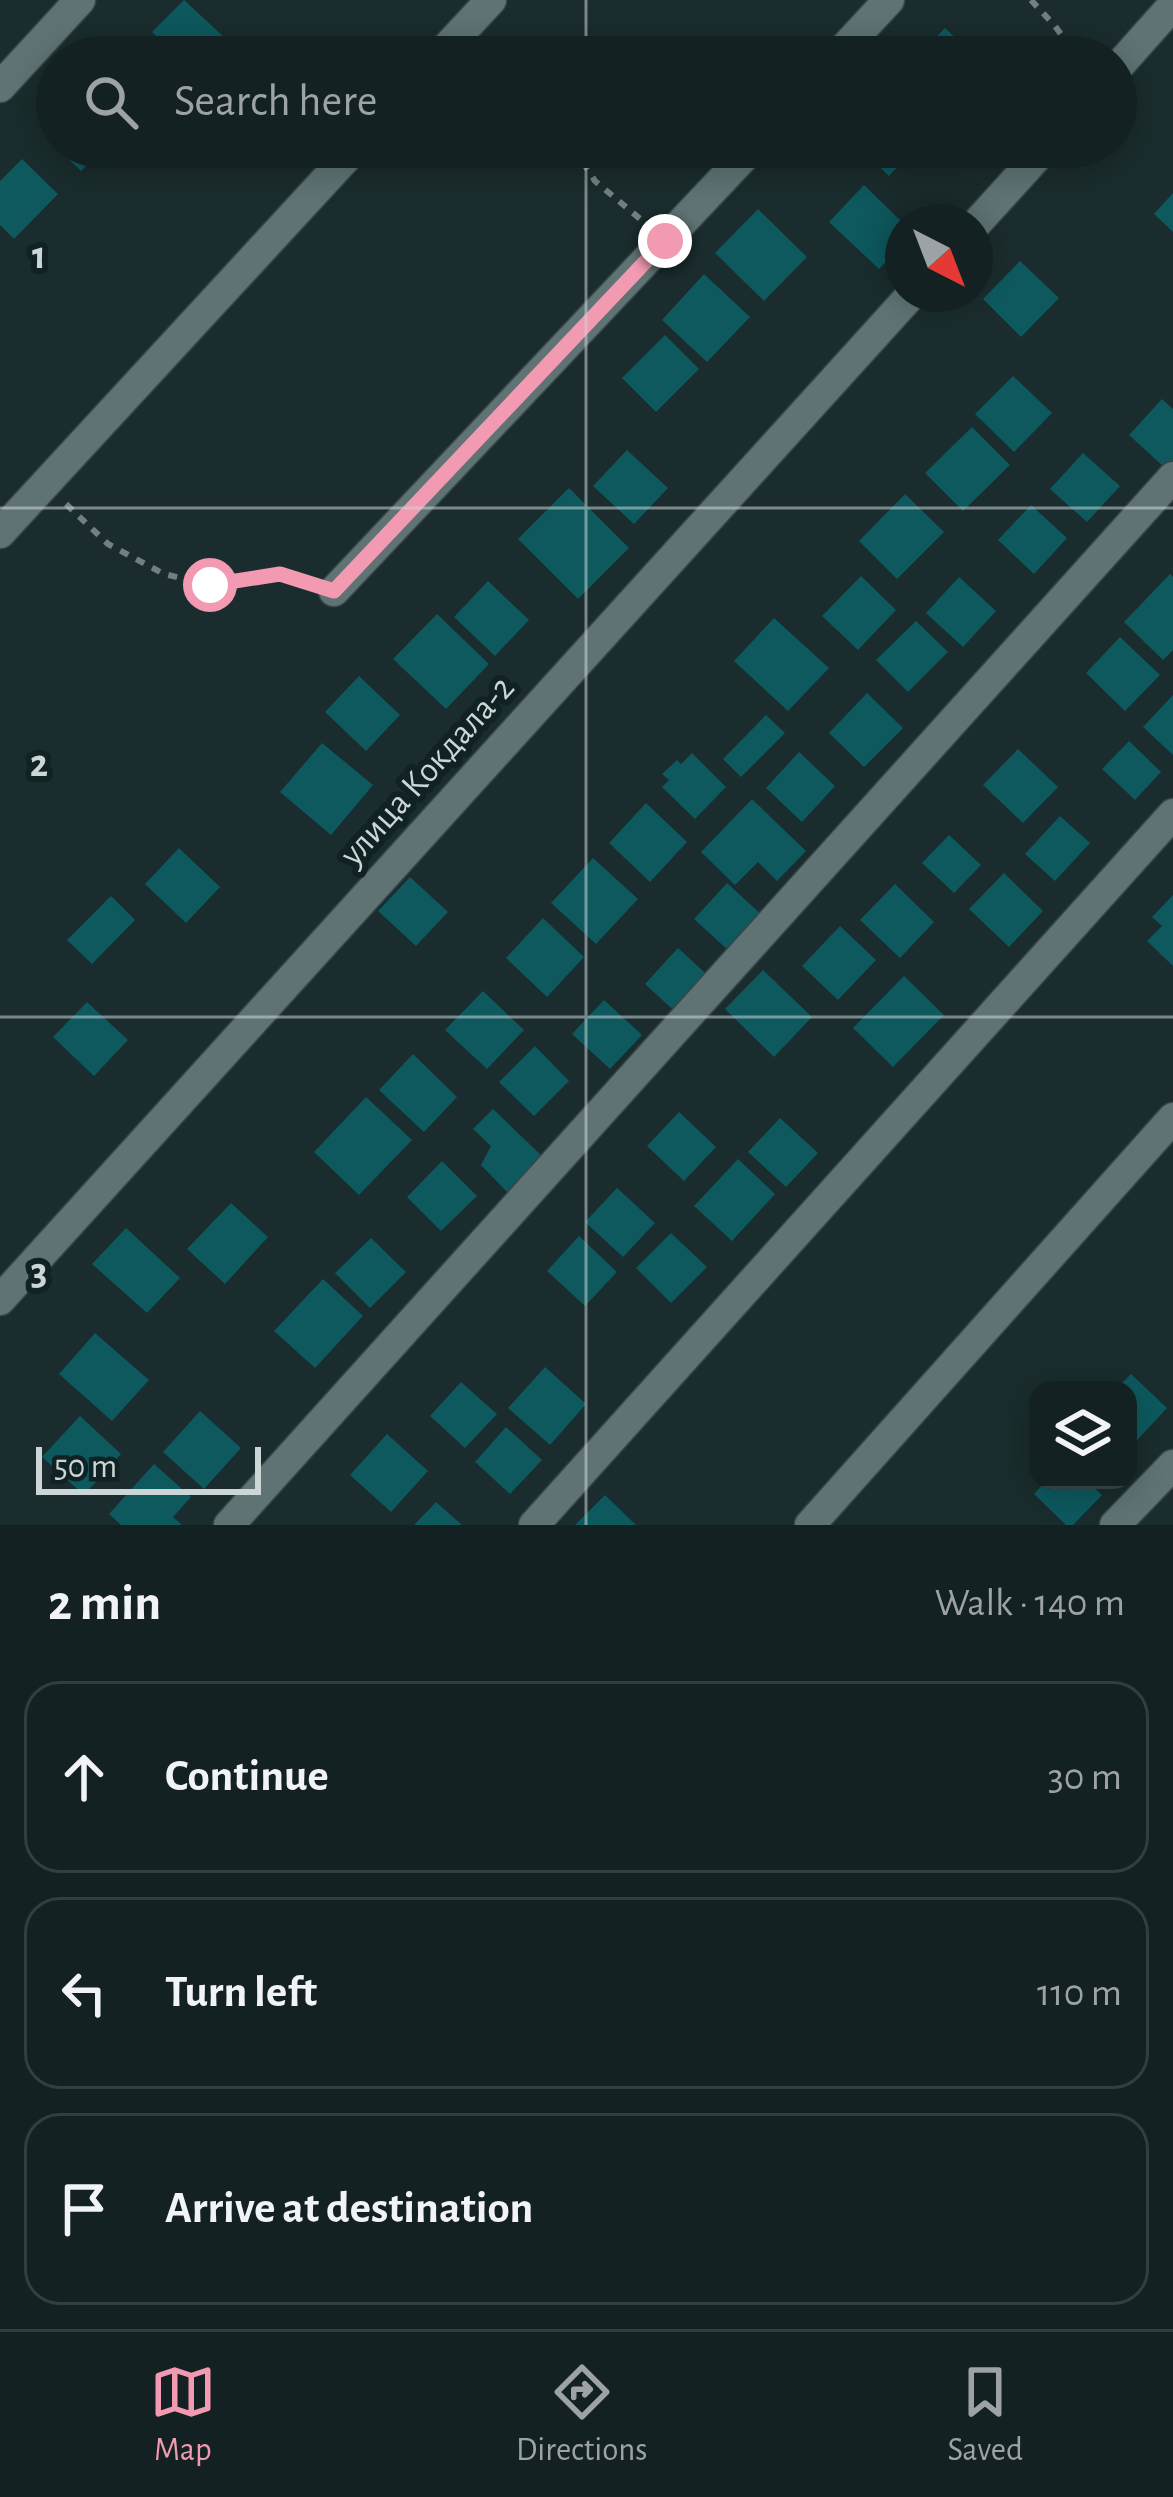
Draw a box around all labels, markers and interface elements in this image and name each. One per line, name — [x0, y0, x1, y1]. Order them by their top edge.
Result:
search box — [36, 36, 1137, 168]
icon: search — [78, 69, 144, 135]
text: Search here — [174, 79, 377, 124]
north arrow — [885, 204, 993, 312]
route end — [638, 214, 692, 268]
text: 1 — [32, 237, 46, 276]
route start — [183, 558, 237, 612]
street label: улица Кокдала-2 — [332, 670, 521, 873]
text: 2 — [30, 745, 48, 784]
text: 3 — [31, 1253, 47, 1292]
map controls — [1029, 1381, 1137, 1489]
button: layers — [1029, 1381, 1137, 1489]
scale bar — [36, 1441, 261, 1494]
text: 50 m — [54, 1451, 117, 1484]
text: 2 min — [48, 1578, 161, 1629]
text: Walk · 140 m — [935, 1584, 1125, 1623]
icon: ahead — [51, 1744, 117, 1810]
text: Continue — [165, 1754, 329, 1799]
text: 30 m — [1048, 1758, 1122, 1797]
icon: left — [51, 1960, 117, 2026]
text: Turn left — [165, 1970, 317, 2015]
text: 110 m — [1037, 1974, 1122, 2013]
icon: arrive — [51, 2176, 117, 2242]
text: Arrive at destination — [165, 2186, 533, 2231]
tab: Map — [150, 2359, 216, 2471]
tab: Directions — [516, 2359, 647, 2471]
tab: Saved — [947, 2359, 1023, 2471]

